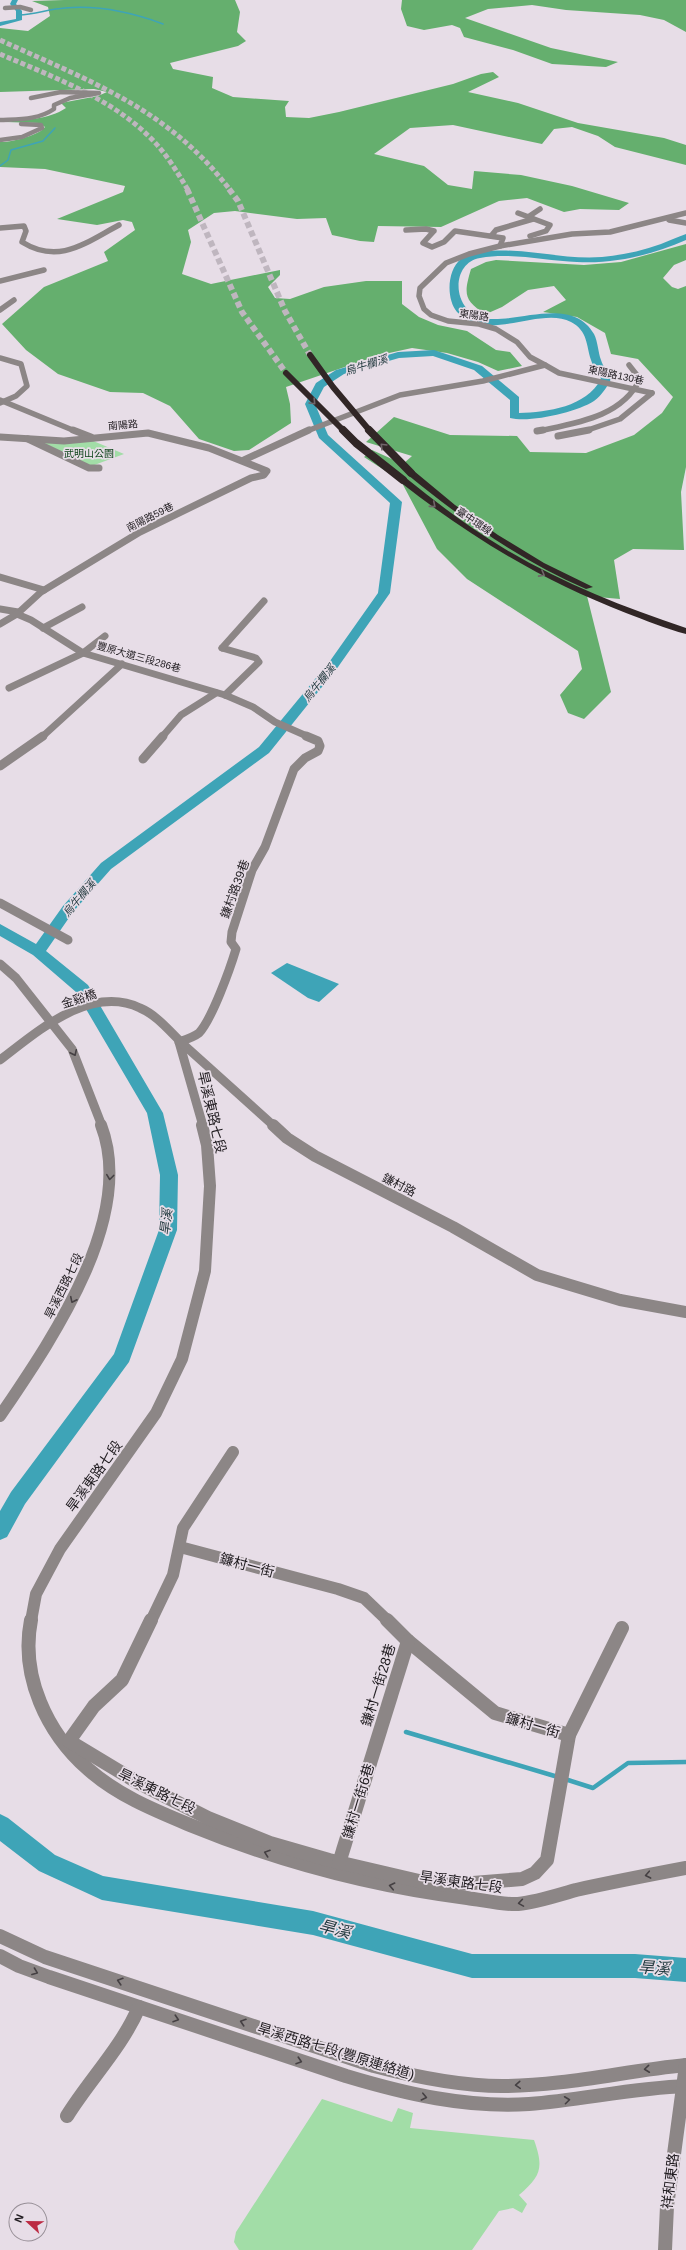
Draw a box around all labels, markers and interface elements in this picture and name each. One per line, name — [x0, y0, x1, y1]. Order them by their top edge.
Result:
street label: 東陽路 — [458, 307, 490, 323]
water label: 烏牛欄溪 — [343, 352, 391, 377]
street label: 東陽路130巷 — [587, 364, 645, 386]
one-way arrow — [308, 397, 316, 405]
street label: 南陽路 — [108, 418, 138, 432]
one-way arrow — [381, 443, 388, 451]
park label: 武明山公園 — [64, 448, 114, 459]
street label: 南陽路59巷 — [125, 500, 175, 534]
one-way arrow — [428, 500, 435, 507]
street label: 臺中環線 — [454, 505, 494, 537]
one-way arrow — [538, 570, 545, 577]
street label: 豐原大道三段286巷 — [96, 640, 182, 674]
water label: 烏牛欄溪 — [300, 661, 339, 704]
street label: 鎌村路39巷 — [218, 858, 252, 920]
water label: 烏牛欄溪 — [60, 876, 99, 919]
street label: 金谿橋 — [60, 987, 98, 1011]
one-way arrow — [69, 1050, 77, 1057]
street label: 旱溪東路七段 — [195, 1069, 229, 1155]
street label: 鎌村路 — [380, 1171, 418, 1199]
one-way arrow — [106, 1174, 115, 1180]
water label: 旱溪 — [157, 1206, 175, 1236]
street label: 旱溪西路七段 — [42, 1251, 86, 1321]
one-way arrow — [70, 1296, 77, 1303]
street label: 旱溪東路七段 — [63, 1437, 125, 1515]
street label: 鐮村一街 — [218, 1550, 276, 1580]
street label: 鎌村一街28巷 — [358, 1642, 398, 1728]
street label: 鐮村一街 — [504, 1710, 562, 1740]
street label: 鎌村一街6巷 — [339, 1761, 377, 1841]
street label: 旱溪東路七段 — [116, 1765, 198, 1817]
one-way arrow — [263, 1849, 270, 1858]
street label: 旱溪東路七段 — [418, 1868, 504, 1896]
one-way arrow — [645, 1870, 651, 1879]
one-way arrow — [389, 1883, 395, 1891]
one-way arrow — [518, 1898, 524, 1907]
water label: 旱溪 — [317, 1917, 355, 1942]
water label: 旱溪 — [637, 1958, 673, 1978]
one-way arrow — [32, 1968, 39, 1976]
one-way arrow — [117, 1977, 124, 1986]
one-way arrow — [172, 2015, 179, 2023]
one-way arrow — [240, 2018, 247, 2027]
street label: 旱溪西路七段(豐原連絡道) — [256, 2019, 416, 2083]
one-way arrow — [296, 2056, 303, 2064]
one-way arrow — [644, 2064, 650, 2073]
one-way arrow — [515, 2081, 521, 2090]
one-way arrow — [421, 2093, 427, 2101]
one-way arrow — [564, 2095, 570, 2104]
street label: 祥和東路 — [659, 2152, 681, 2210]
north arrow — [8, 2202, 48, 2242]
text: N — [12, 2212, 26, 2224]

